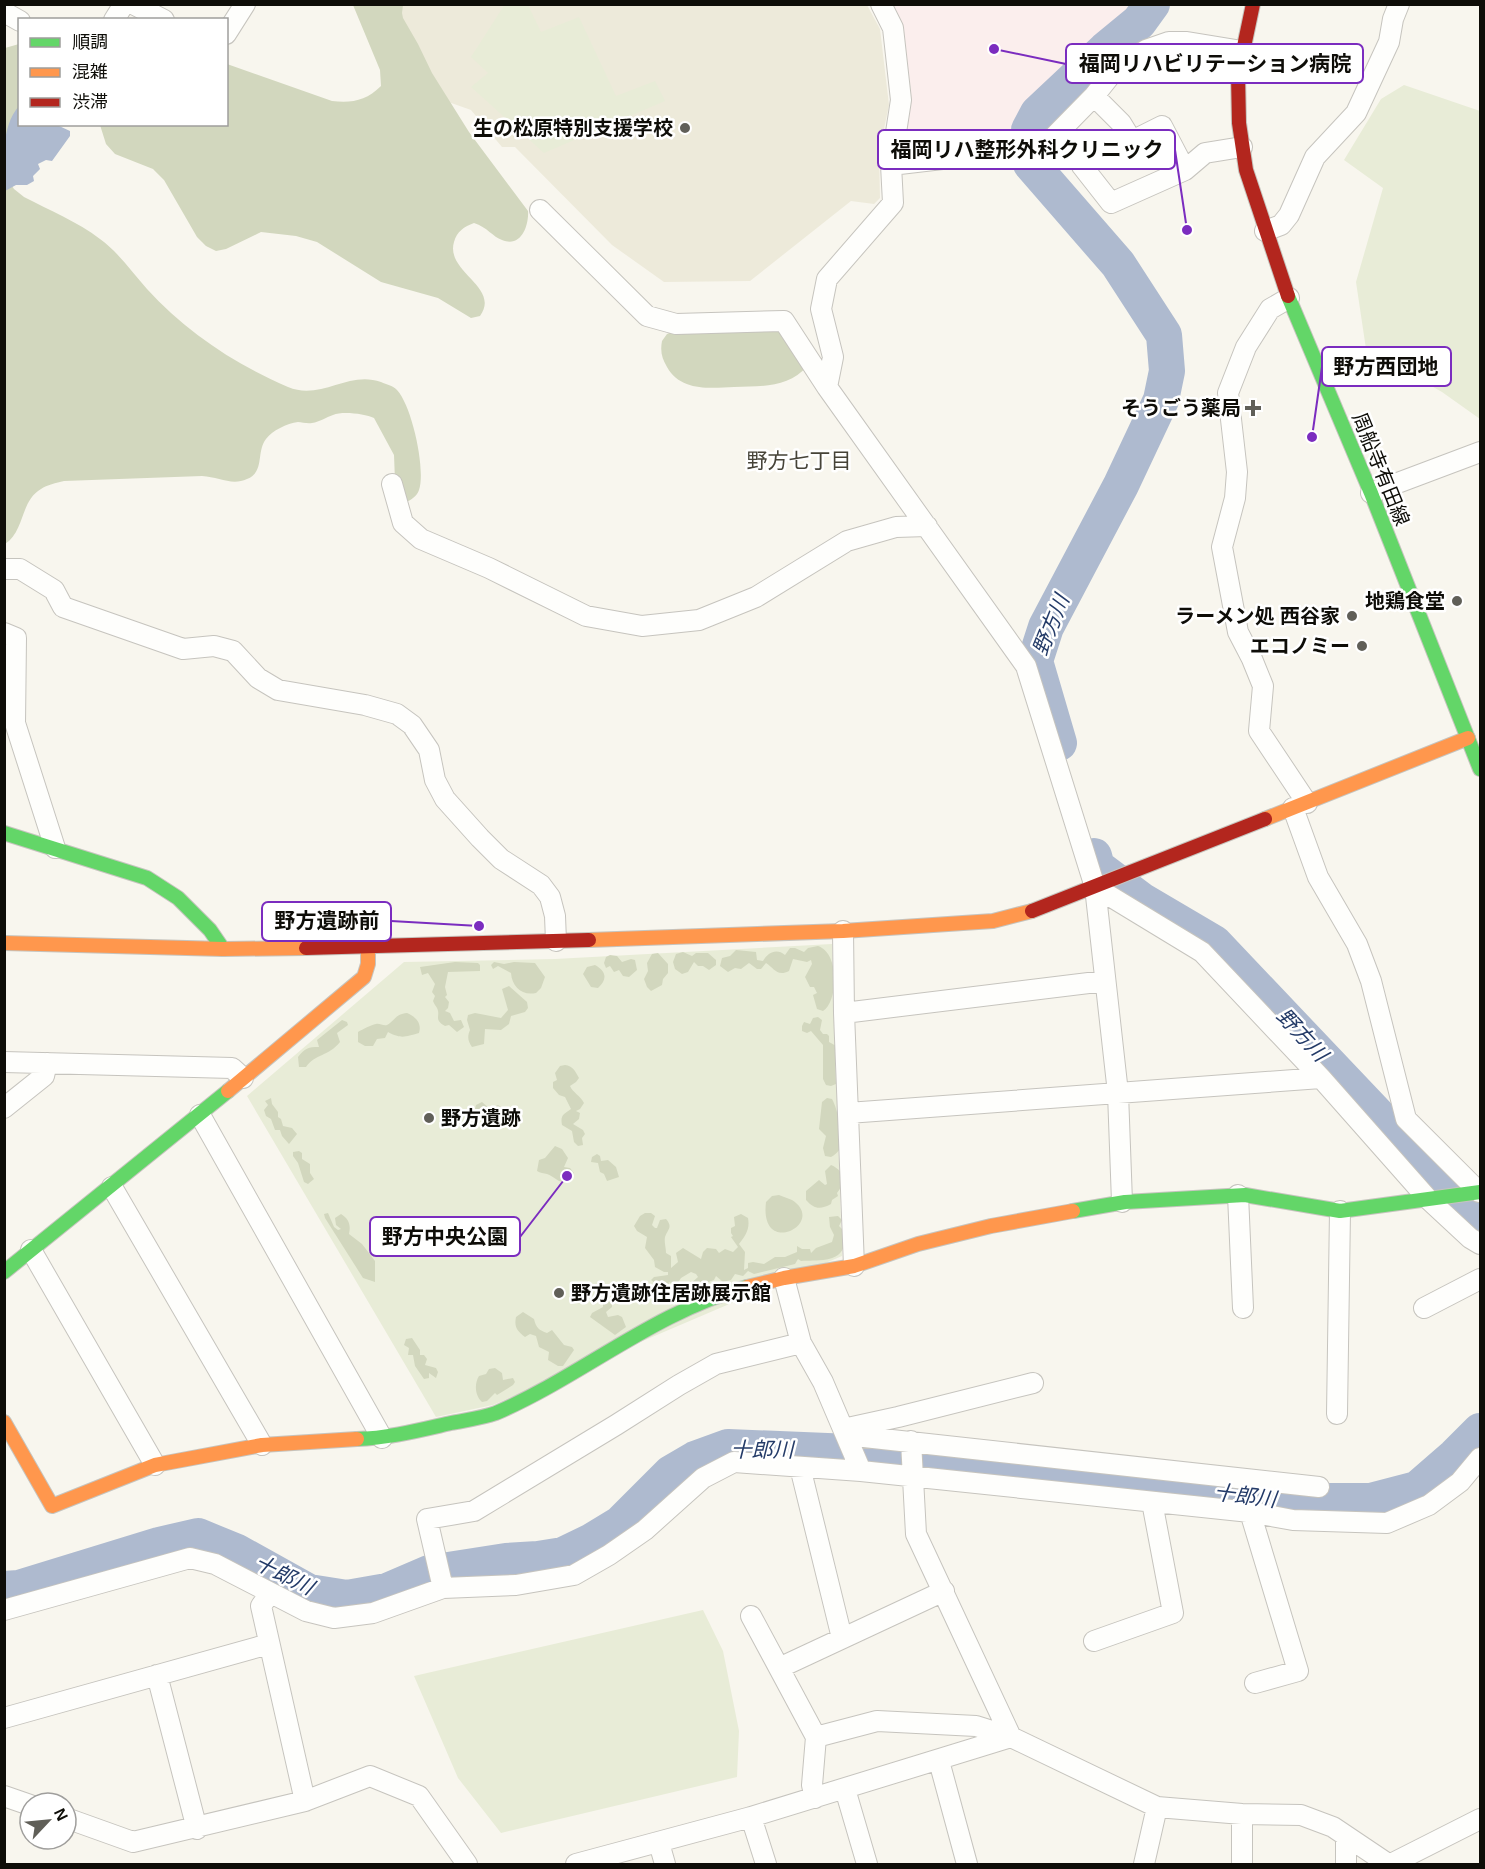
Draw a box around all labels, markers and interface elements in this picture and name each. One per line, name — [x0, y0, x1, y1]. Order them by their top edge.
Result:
legend — [18, 18, 228, 126]
text: 順調 — [72, 32, 108, 52]
callout: 福岡リハビリテーション病院 — [1066, 44, 1363, 83]
text: 福岡リハビリテーション病院 — [1079, 52, 1351, 75]
text: 混雑 — [72, 62, 108, 82]
text: 渋滞 — [72, 92, 108, 112]
place label: 生の松原特別支援学校 — [473, 117, 673, 139]
marker: 生の松原特別支援学校 — [678, 121, 692, 135]
callout: 福岡リハ整形外科クリニック — [878, 130, 1175, 169]
text: 福岡リハ整形外科クリニック — [891, 138, 1164, 161]
callout: 野方西団地 — [1322, 347, 1451, 386]
text: 野方西団地 — [1334, 355, 1439, 378]
place label: そうごう薬局 — [1121, 397, 1241, 419]
marker: そうごう薬局 — [1246, 401, 1260, 415]
street label: 周船寺有田線 — [1348, 409, 1414, 529]
district label: 野方七丁目 — [747, 449, 852, 472]
water label: 野方川 — [1028, 589, 1074, 658]
place label: 地鶏食堂 — [1365, 590, 1445, 612]
marker: 地鶏食堂 — [1450, 594, 1464, 608]
place label: ラーメン処 西谷家 — [1175, 605, 1340, 627]
marker: ラーメン処 西谷家 — [1345, 609, 1359, 623]
place label: エコノミー — [1250, 635, 1350, 657]
marker: エコノミー — [1355, 639, 1369, 653]
callout: 野方遺跡前 — [262, 902, 391, 941]
text: 野方遺跡前 — [275, 909, 380, 932]
water label: 野方川 — [1272, 1004, 1334, 1067]
place label: 野方遺跡 — [441, 1107, 521, 1129]
marker: 野方遺跡 — [422, 1111, 436, 1125]
callout: 野方中央公園 — [370, 1217, 520, 1256]
text: 野方中央公園 — [382, 1225, 508, 1248]
place label: 野方遺跡住居跡展示館 — [571, 1282, 771, 1304]
marker: 野方遺跡住居跡展示館 — [552, 1286, 566, 1300]
water label: 十郎川 — [731, 1438, 795, 1461]
water label: 十郎川 — [1212, 1480, 1280, 1511]
water label: 十郎川 — [251, 1550, 319, 1600]
north arrow — [18, 1791, 78, 1851]
text: N — [51, 1806, 71, 1824]

